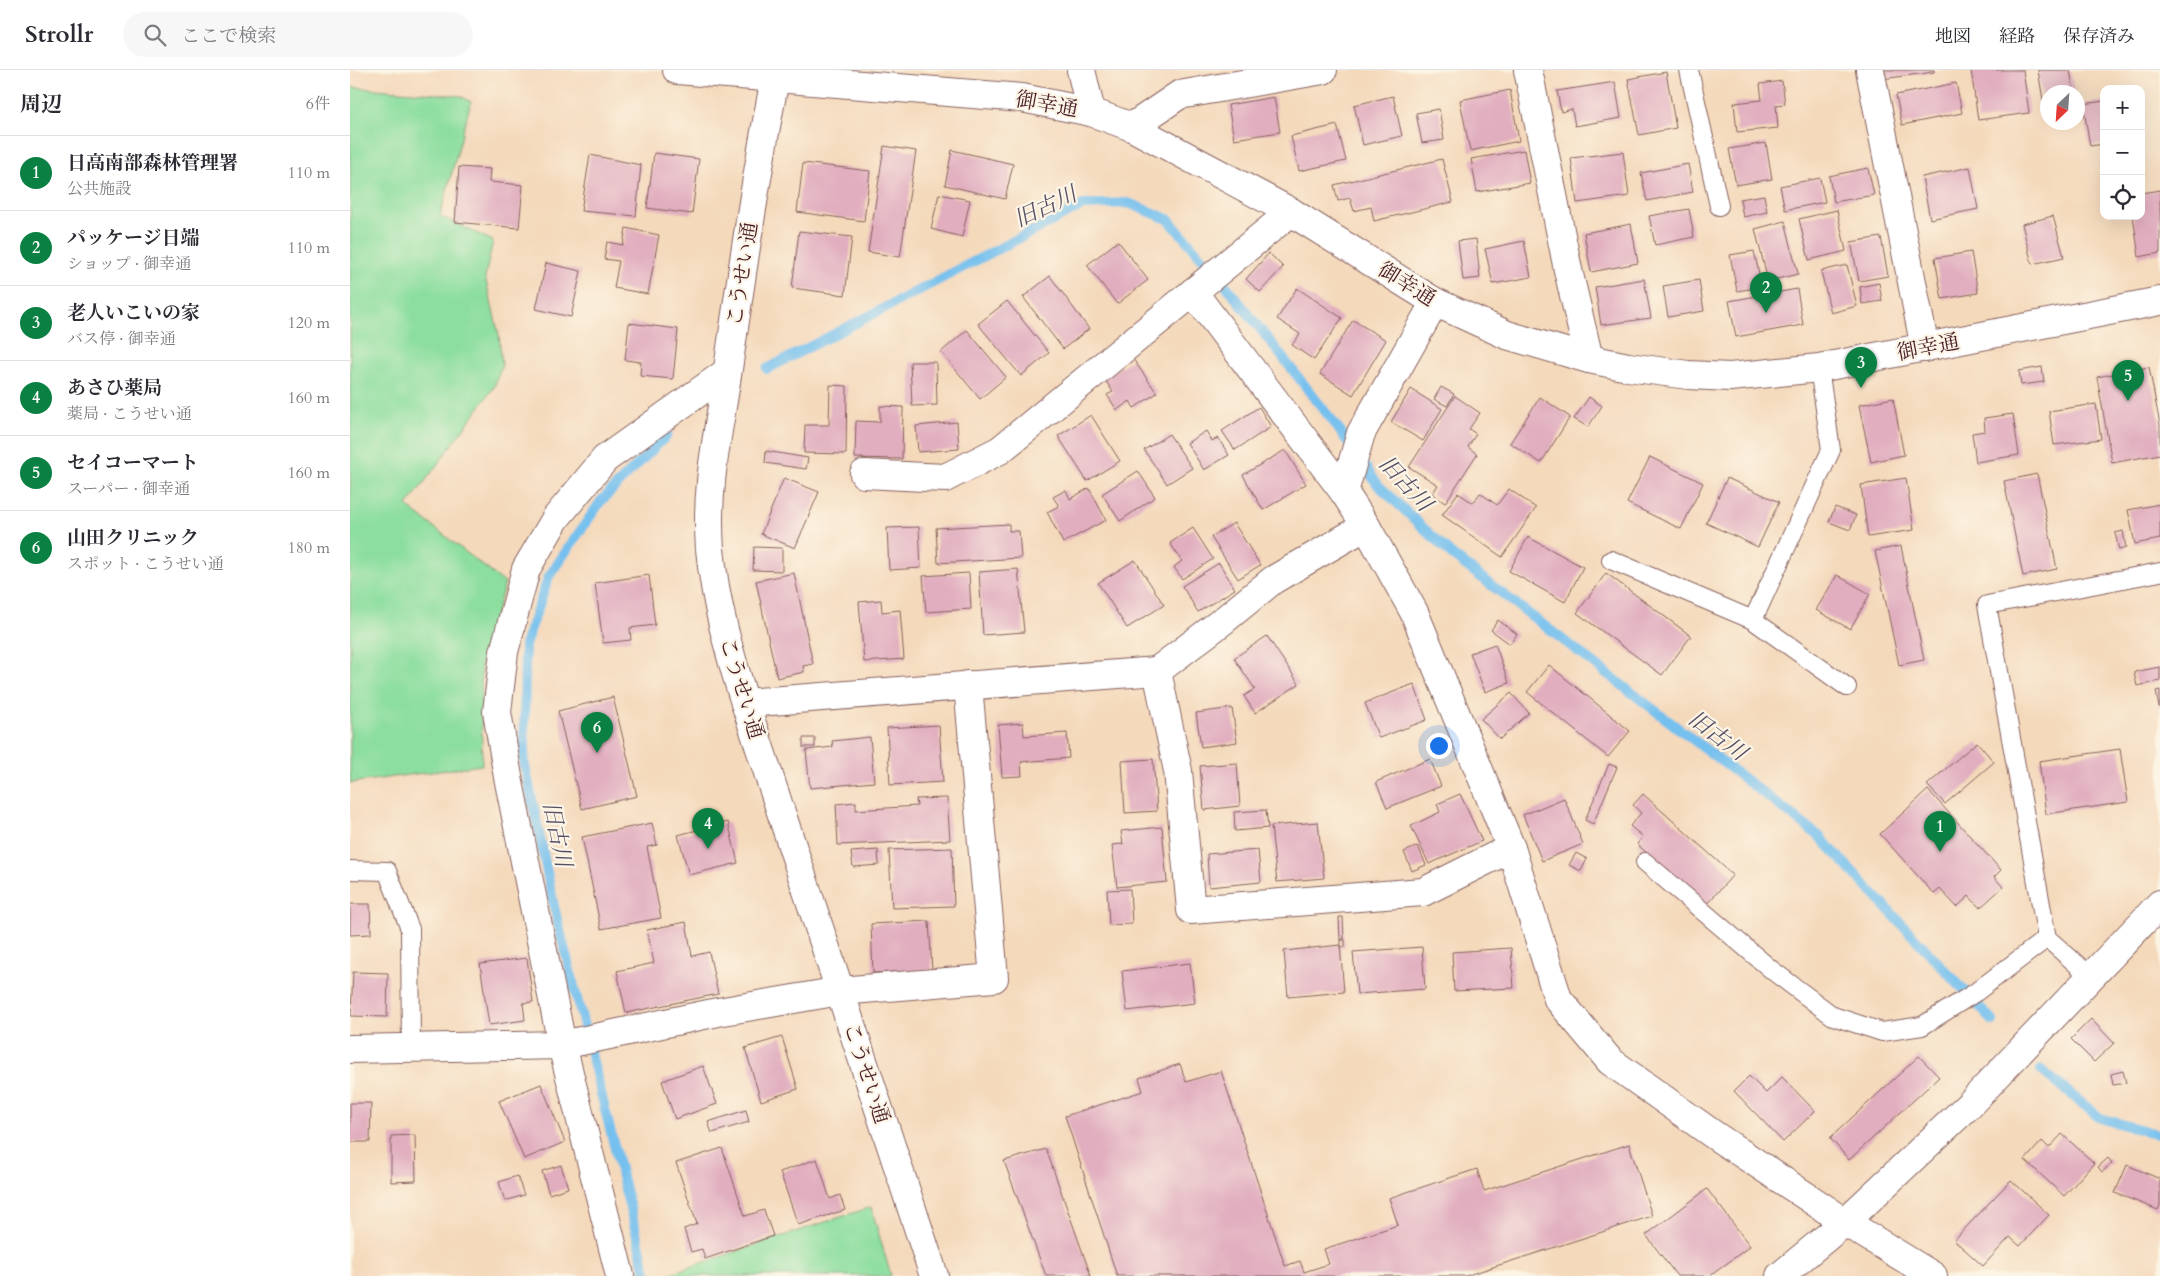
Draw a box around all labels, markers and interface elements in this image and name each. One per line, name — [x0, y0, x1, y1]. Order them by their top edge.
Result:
search box — [123, 12, 473, 57]
text: Strollr — [25, 18, 93, 51]
icon: search — [141, 21, 169, 49]
text: ここで検索 — [181, 23, 276, 49]
text: 地図 — [1935, 24, 1971, 49]
text: 経路 — [1999, 24, 2035, 49]
text: 保存済み — [2063, 24, 2135, 49]
street label: 御幸通 — [1013, 85, 1080, 124]
north arrow — [2040, 85, 2085, 130]
map controls — [2100, 85, 2145, 220]
button: + — [2100, 85, 2145, 130]
text: 周辺 — [20, 90, 62, 119]
text: 6件 — [306, 93, 330, 115]
button: − — [2100, 130, 2145, 175]
text: 日高南部森林管理署 — [67, 150, 238, 176]
text: 1 — [32, 162, 40, 184]
text: 110 m — [288, 162, 330, 184]
button: locate — [2100, 175, 2145, 220]
text: 公共施設 — [67, 178, 131, 200]
water label: 旧古川 — [1009, 179, 1083, 234]
street label: こうせい通 — [720, 220, 765, 328]
text: パッケージ日端 — [67, 225, 200, 251]
text: 2 — [32, 237, 40, 259]
text: 110 m — [288, 237, 330, 259]
text: ショップ · 御幸通 — [67, 253, 191, 275]
street label: 御幸通 — [1372, 255, 1441, 313]
pin: 2 — [1750, 272, 1782, 313]
text: 老人いこいの家 — [67, 300, 200, 326]
text: 3 — [32, 312, 40, 334]
text: 120 m — [288, 312, 330, 334]
street label: 御幸通 — [1894, 327, 1962, 368]
text: バス停 · 御幸通 — [67, 328, 176, 350]
pin: 3 — [1845, 347, 1877, 388]
pin: 5 — [2112, 360, 2144, 401]
text: あさひ薬局 — [67, 375, 162, 401]
text: 4 — [32, 387, 40, 409]
text: 160 m — [288, 387, 330, 409]
text: 薬局 · こうせい通 — [67, 403, 192, 425]
water label: 旧古川 — [1372, 449, 1440, 520]
text: セイコーマート — [67, 450, 199, 476]
text: 5 — [32, 462, 40, 484]
text: 160 m — [288, 462, 330, 484]
text: スーパー · 御幸通 — [67, 478, 190, 500]
text: 山田クリニック — [67, 525, 199, 551]
text: 6 — [32, 537, 40, 559]
text: 180 m — [288, 537, 330, 559]
text: スポット · こうせい通 — [67, 553, 224, 575]
street label: こうせい通 — [712, 634, 771, 743]
water label: 旧古川 — [1682, 704, 1754, 769]
pin: 6 — [581, 712, 613, 753]
your location — [1426, 733, 1452, 759]
water label: 旧古川 — [535, 799, 579, 872]
pin: 4 — [692, 808, 724, 849]
pin: 1 — [1924, 811, 1956, 852]
street label: こうせい通 — [837, 1019, 897, 1128]

